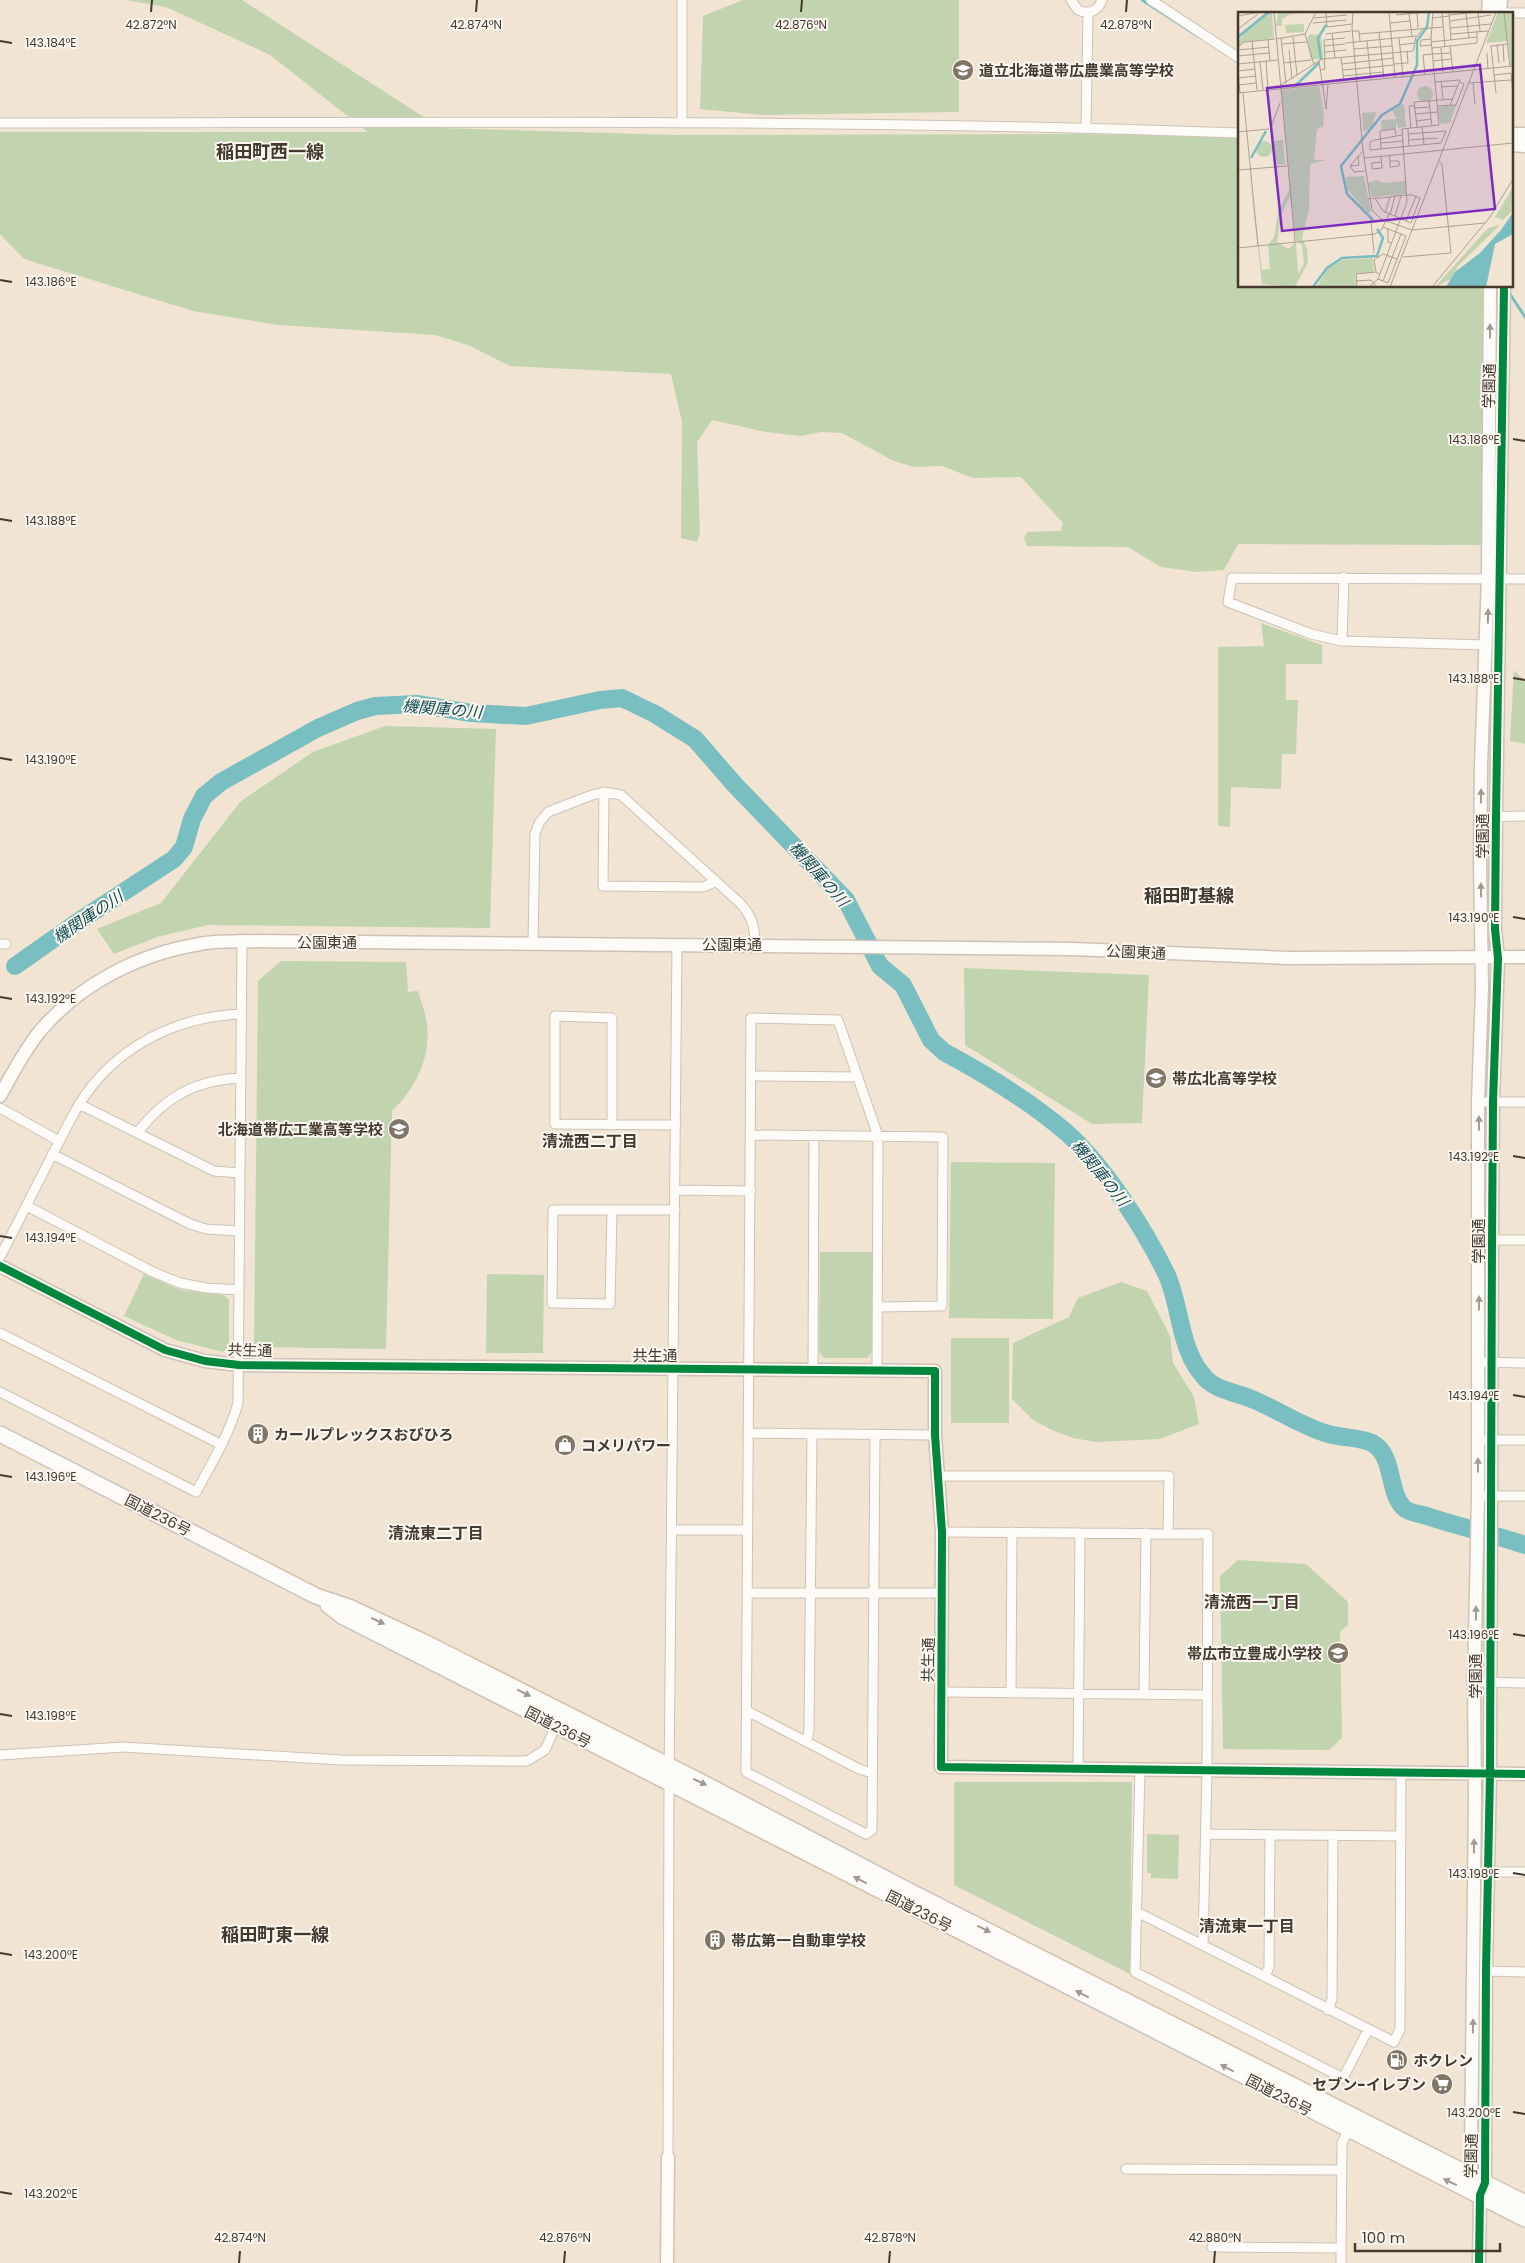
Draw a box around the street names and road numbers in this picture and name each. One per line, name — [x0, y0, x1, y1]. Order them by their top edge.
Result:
street label: 学園通 — [1478, 363, 1500, 409]
street label: 学園通 — [1472, 813, 1493, 859]
street label: 公園東通 — [297, 932, 357, 953]
street label: 公園東通 — [702, 934, 762, 955]
street label: 公園東通 — [1105, 940, 1167, 964]
street label: 学園通 — [1468, 1218, 1489, 1264]
street label: 共生通 — [227, 1339, 273, 1361]
street label: 共生通 — [632, 1345, 678, 1366]
street label: 国道236号 — [121, 1489, 195, 1541]
street label: 共生通 — [917, 1637, 939, 1683]
street label: 学園通 — [1465, 1653, 1486, 1699]
street label: 国道236号 — [521, 1701, 595, 1753]
street label: 国道236号 — [882, 1885, 956, 1937]
street label: 国道236号 — [1242, 2069, 1316, 2121]
street label: 学園通 — [1460, 2133, 1482, 2179]

